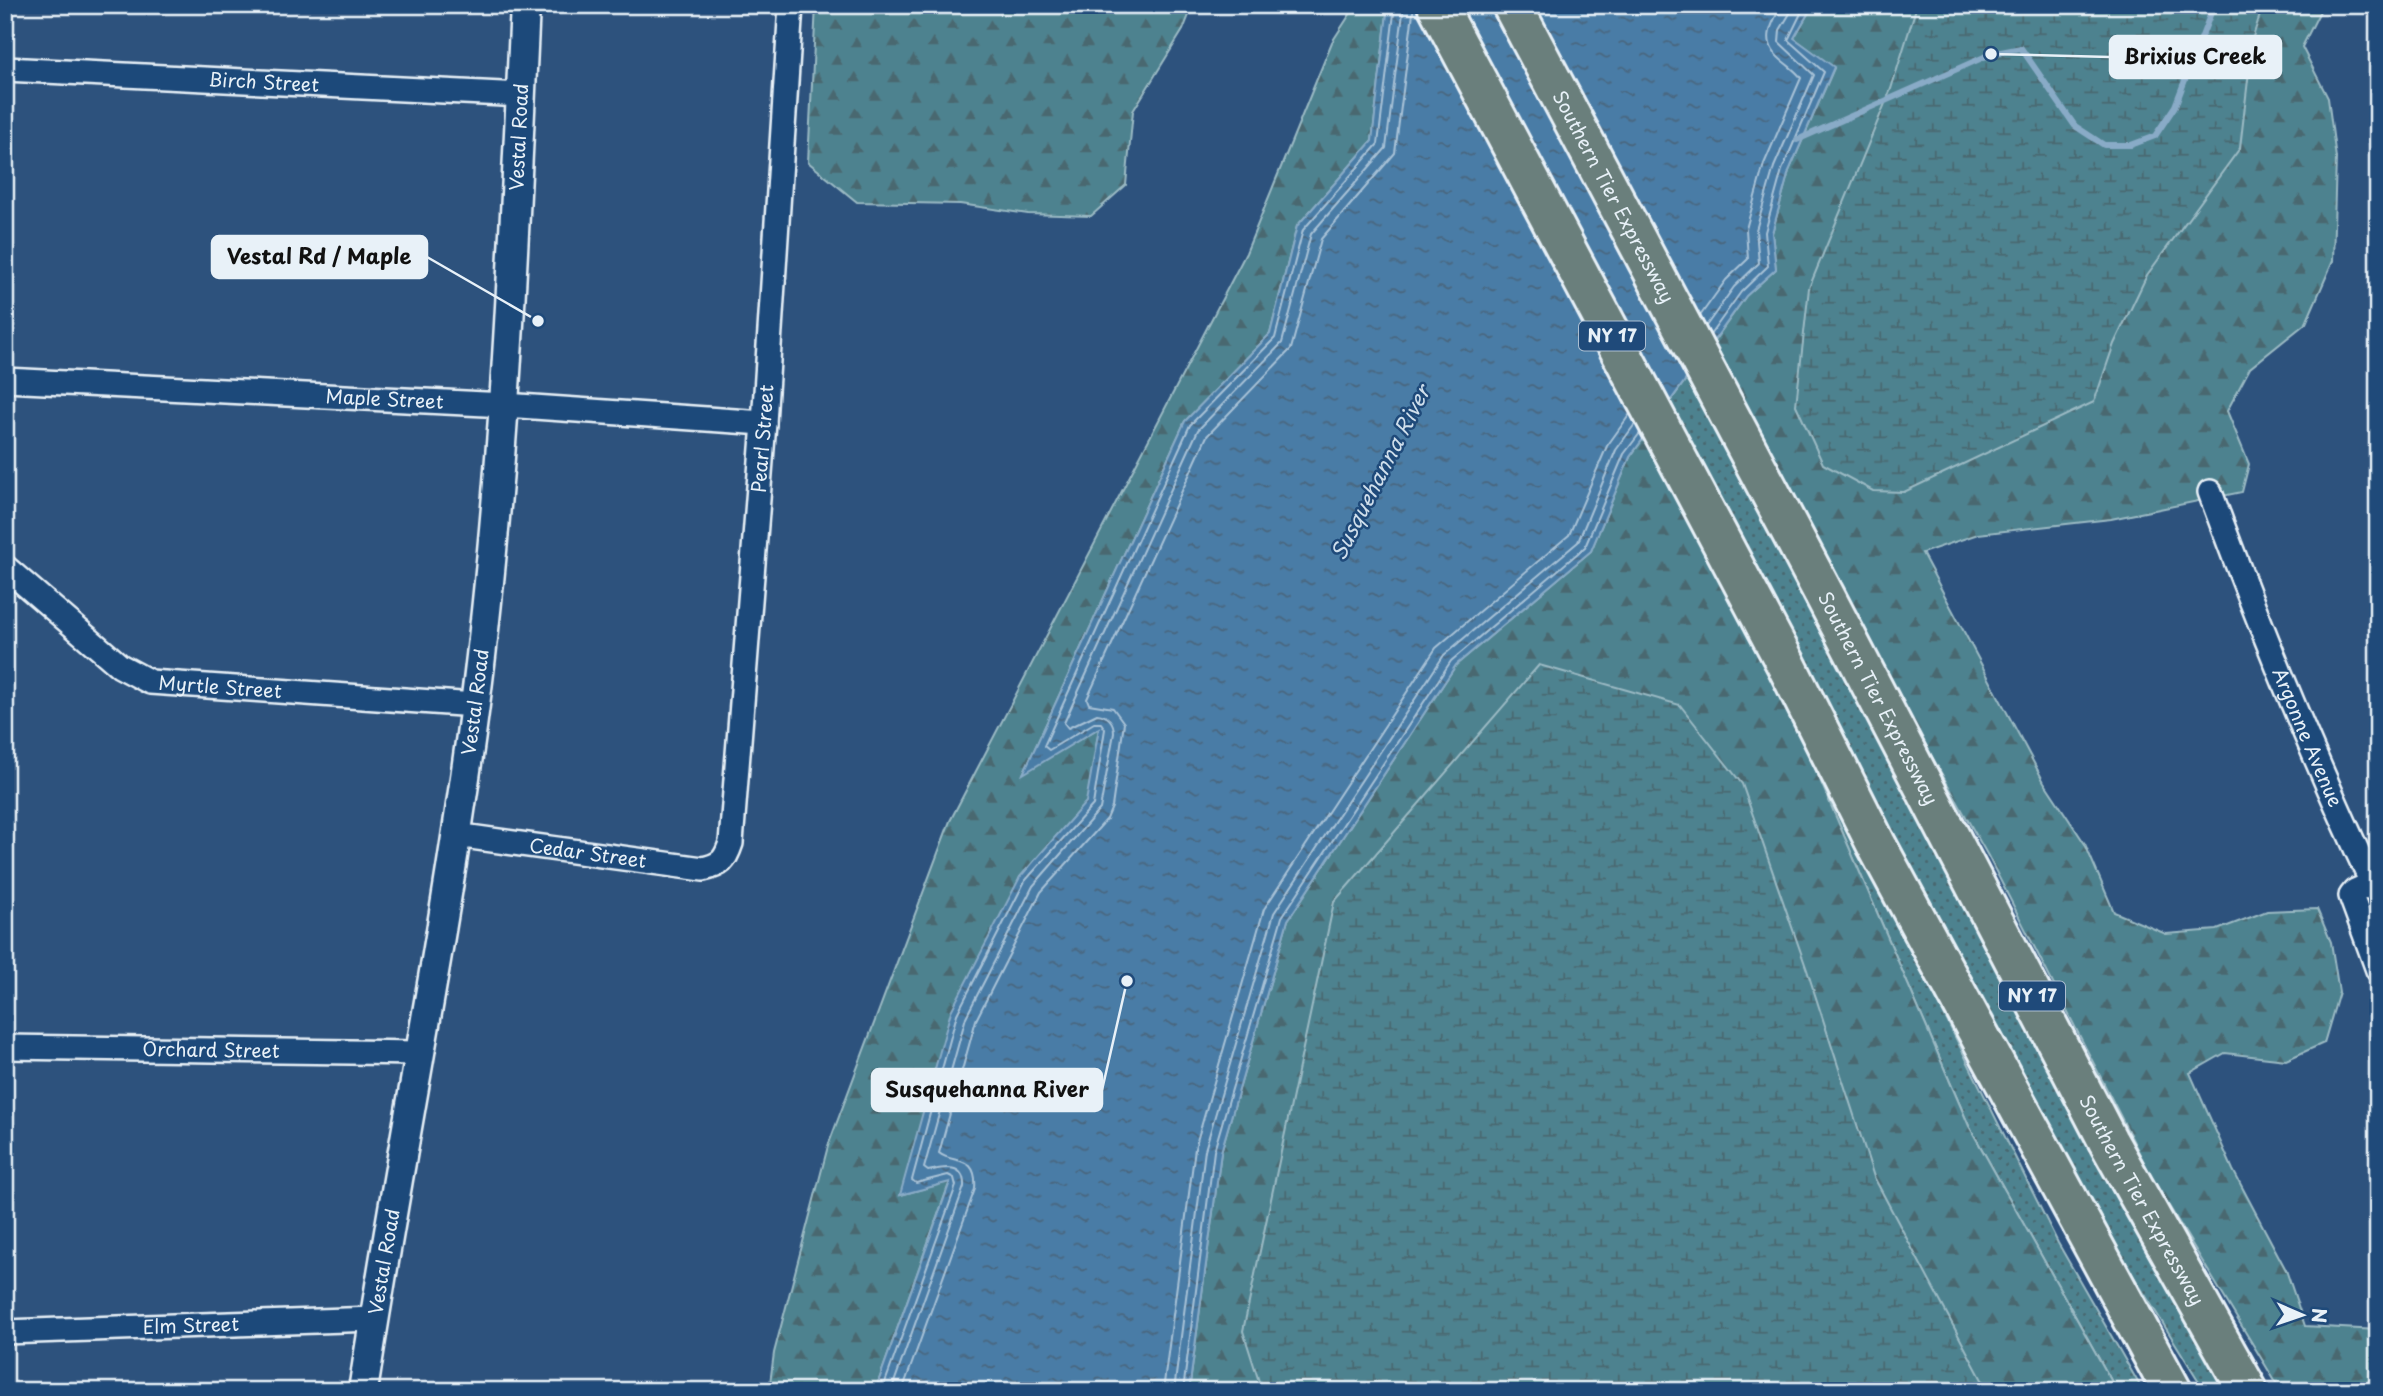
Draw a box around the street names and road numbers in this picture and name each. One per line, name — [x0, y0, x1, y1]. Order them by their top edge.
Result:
street label: Birch Street — [208, 64, 320, 98]
street label: Vestal Road — [501, 83, 534, 191]
street label: Southern Tier Expressway — [1547, 85, 1682, 307]
road number: NY 17 — [1579, 322, 1645, 350]
street label: Maple Street — [325, 381, 444, 415]
street label: Pearl Street — [744, 383, 779, 494]
street label: Southern Tier Expressway — [1812, 586, 1946, 809]
street label: Vestal Road — [453, 647, 495, 757]
street label: Argonne Avenue — [2266, 663, 2350, 811]
street label: Myrtle Street — [158, 668, 283, 704]
street label: Cedar Street — [528, 830, 648, 874]
road number: NY 17 — [1999, 981, 2065, 1010]
street label: Orchard Street — [142, 1034, 280, 1064]
street label: Southern Tier Expressway — [2073, 1090, 2212, 1310]
street label: Vestal Road — [360, 1206, 406, 1317]
street label: Elm Street — [142, 1309, 240, 1340]

